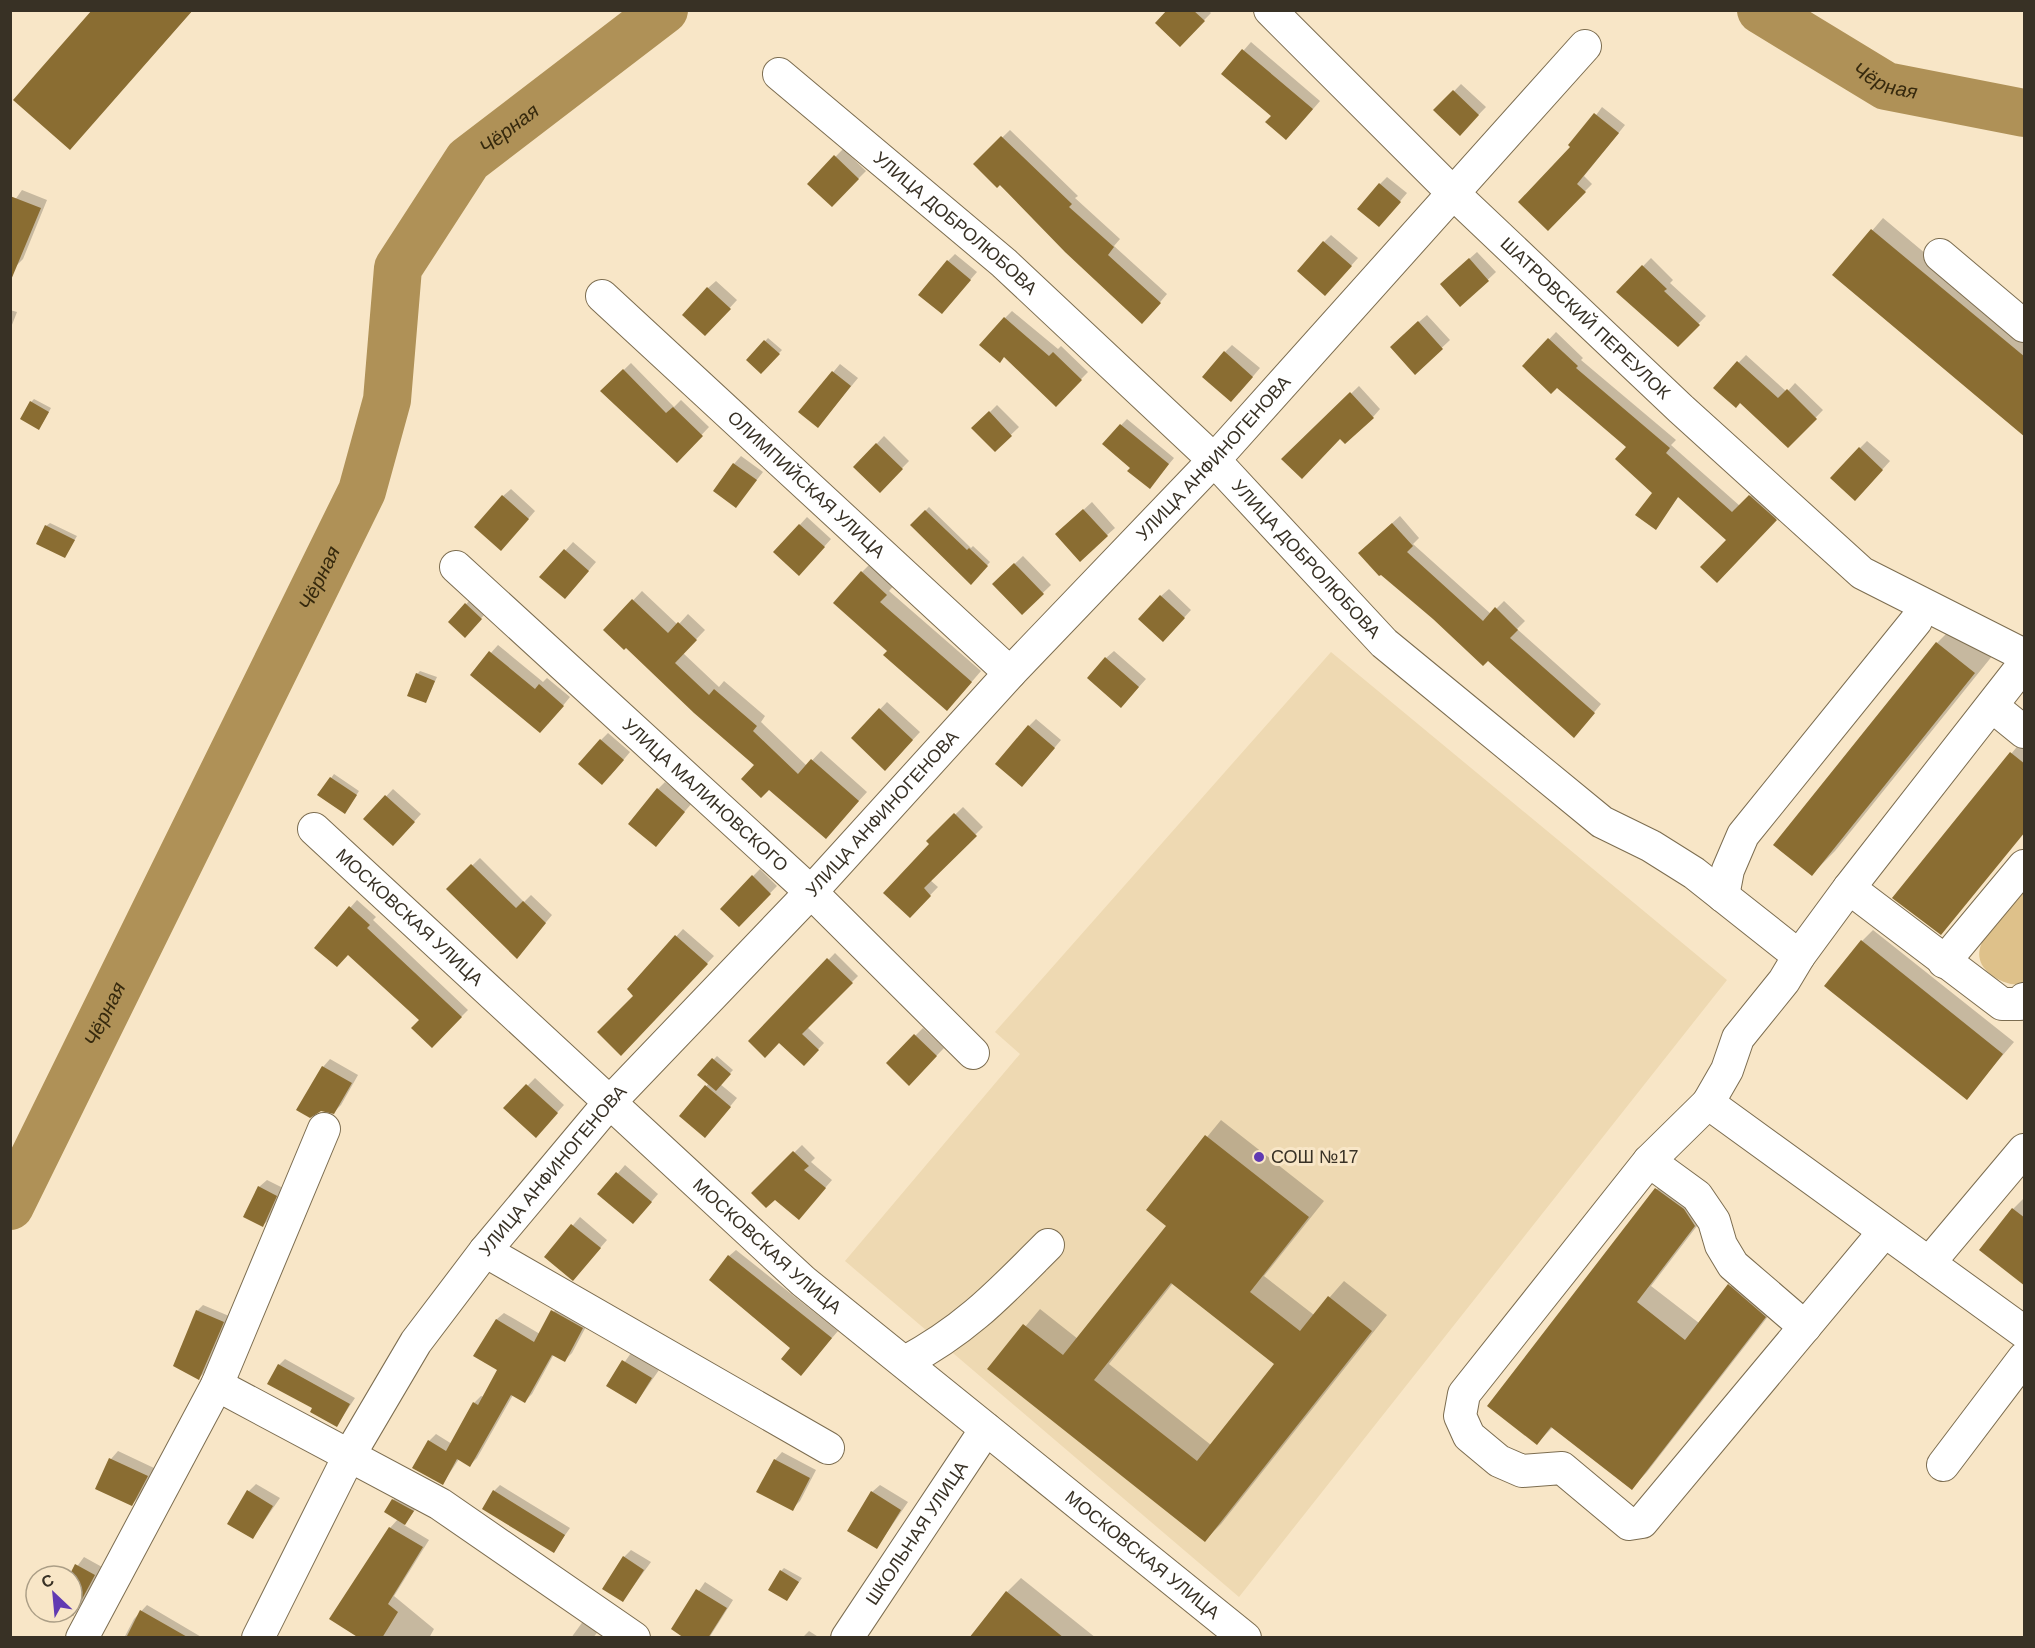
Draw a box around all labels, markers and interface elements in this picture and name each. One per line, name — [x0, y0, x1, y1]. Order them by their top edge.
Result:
water label: Чёрная — [1849, 58, 1920, 103]
water label: Чёрная — [475, 99, 543, 158]
street label: УЛИЦА ДОБРОЛЮБОВА — [870, 148, 1041, 299]
street label: ШАТРОВСКИЙ ПЕРЕУЛОК — [1496, 233, 1674, 404]
street label: УЛИЦА АНФИНОГЕНОВА — [1133, 372, 1295, 544]
street label: ОЛИМПИЙСКАЯ УЛИЦА — [723, 407, 889, 562]
street label: УЛИЦА ДОБРОЛЮБОВА — [1228, 476, 1384, 642]
water label: Чёрная — [294, 542, 344, 614]
street label: УЛИЦА МАЛИНОВСКОГО — [619, 715, 792, 876]
street label: УЛИЦА АНФИНОГЕНОВА — [802, 727, 963, 901]
street label: МОСКОВСКАЯ УЛИЦА — [332, 845, 487, 990]
water label: Чёрная — [80, 978, 130, 1050]
street label: УЛИЦА АНФИНОГЕНОВА — [475, 1081, 630, 1260]
place label: СОШ №17 — [1271, 1147, 1358, 1167]
marker: СОШ №17 — [1252, 1150, 1266, 1164]
street label: МОСКОВСКАЯ УЛИЦА — [689, 1175, 845, 1318]
street label: ШКОЛЬНАЯ УЛИЦА — [862, 1458, 972, 1609]
street label: МОСКОВСКАЯ УЛИЦА — [1061, 1487, 1223, 1623]
north arrow — [24, 1564, 84, 1624]
text: С — [39, 1571, 57, 1591]

